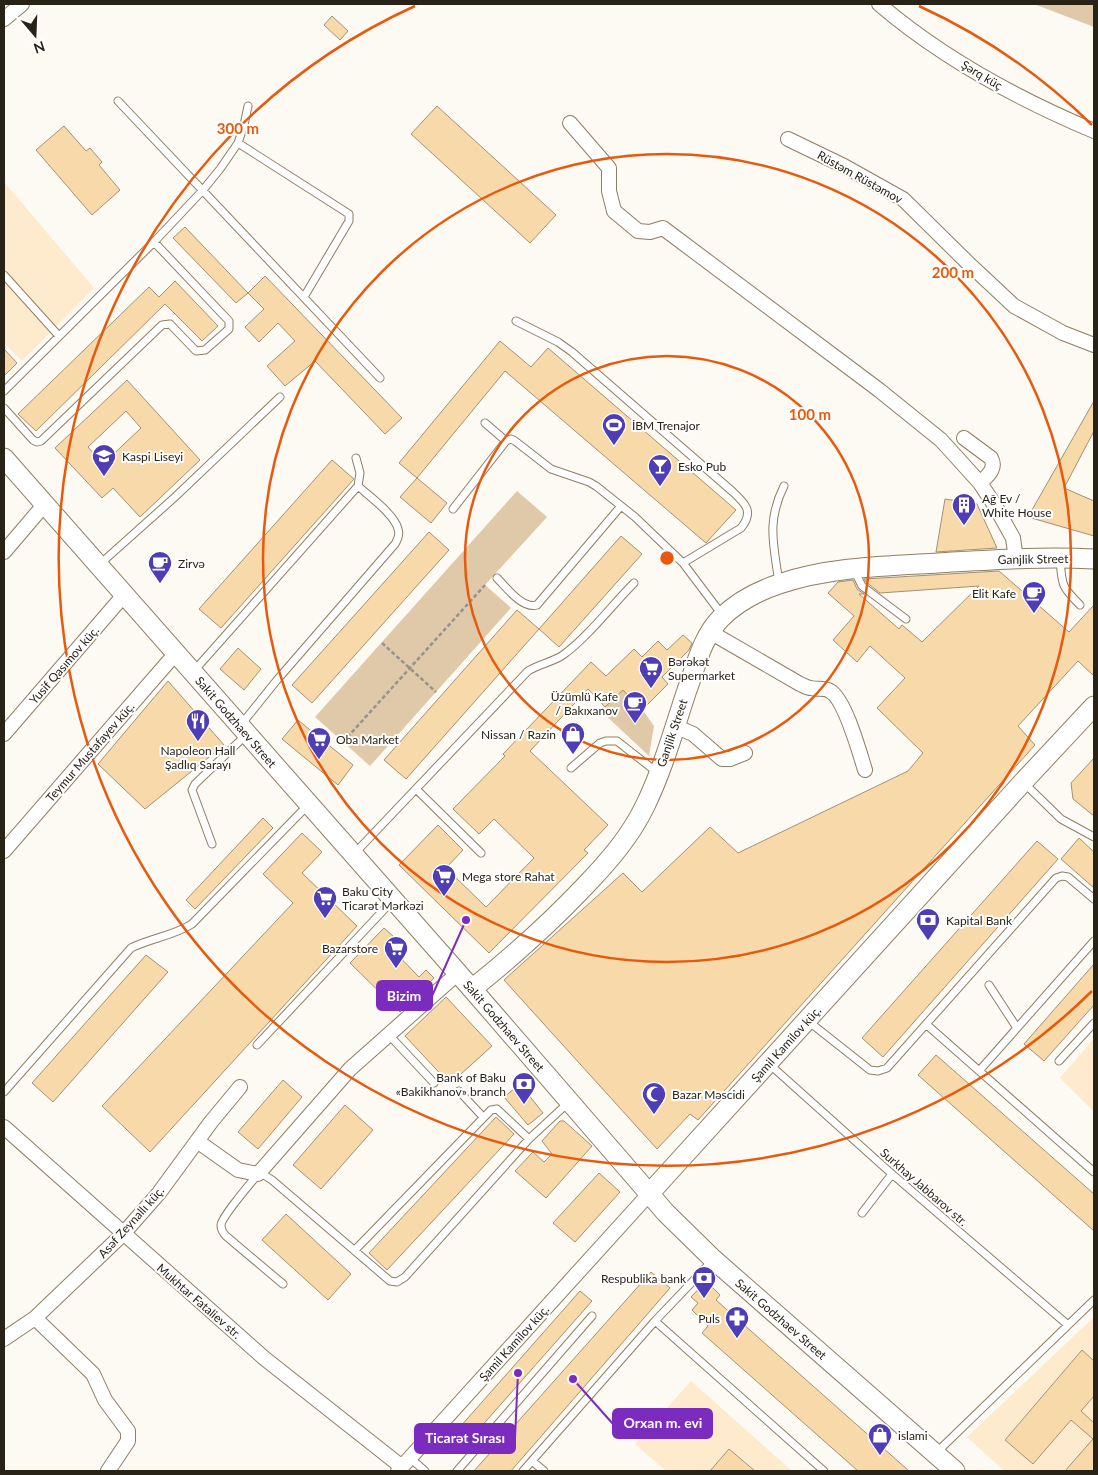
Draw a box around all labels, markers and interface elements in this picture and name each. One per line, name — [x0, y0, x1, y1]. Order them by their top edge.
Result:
north arrow — [10, 10, 60, 60]
text: N — [32, 38, 47, 58]
street label: Şərq küç — [959, 57, 1005, 93]
text: 300 m — [217, 119, 259, 137]
street label: Rüstəm Rüstəmov — [815, 147, 906, 207]
text: 200 m — [932, 263, 974, 281]
text: 100 m — [789, 405, 831, 423]
sports icon: İBM Trenajor — [601, 412, 627, 446]
place label: İBM Trenajor — [632, 418, 701, 433]
school or university icon: Kaspi Liseyi — [91, 443, 117, 477]
place label: Kaspi Liseyi — [122, 449, 183, 464]
bar icon: Esko Pub — [647, 453, 673, 487]
place label: Esko Pub — [678, 459, 727, 474]
place label: Ağ Ev / White House — [982, 491, 1052, 520]
building icon: Ağ Ev / White House — [951, 492, 977, 526]
centre of rings — [658, 549, 676, 567]
cafe icon: Zirvə — [147, 550, 173, 584]
street label: Ganjlik Street — [997, 551, 1069, 567]
place label: Zirvə — [178, 556, 205, 571]
cafe icon: Elit Kafe — [1021, 580, 1047, 614]
place label: Elit Kafe — [972, 586, 1016, 601]
street label: Yusif Qasımov küç. — [26, 623, 102, 707]
place label: Bərəkət Supermarket — [668, 654, 736, 683]
supermarket icon: Bərəkət Supermarket — [638, 655, 664, 689]
street label: Sakit Godzhaev Street — [192, 673, 280, 771]
place label: Üzümlü Kafe / Bakıxanov — [551, 689, 619, 718]
cafe icon: Üzümlü Kafe / Bakıxanov — [622, 690, 648, 724]
street label: Ganjlik Street — [653, 696, 691, 769]
street label: Teymur Mustafayev küç. — [43, 699, 138, 805]
restaurant icon: Napoleon Hall Şadlıq Sarayı — [185, 708, 211, 742]
shop icon: Nissan / Razin — [560, 721, 586, 755]
supermarket icon: Oba Market — [306, 726, 332, 760]
place label: Nissan / Razin — [481, 727, 556, 742]
place label: Oba Market — [336, 732, 400, 747]
place label: Napoleon Hall Şadlıq Sarayı — [161, 743, 235, 772]
supermarket icon: Mega store Rahat — [431, 863, 457, 897]
place label: Mega store Rahat — [462, 869, 555, 884]
place label: Baku City Ticarət Mərkəzi — [342, 884, 424, 913]
supermarket icon: Baku City Ticarət Mərkəzi — [312, 885, 338, 919]
bank icon: Kapital Bank — [915, 907, 941, 941]
place label: Kapital Bank — [946, 913, 1013, 928]
supermarket icon: Bazarstore — [383, 935, 409, 969]
place label: Bazarstore — [322, 941, 378, 956]
street label: Sakit Godzhaev Street — [460, 977, 548, 1075]
callout: Bizim — [377, 981, 432, 1010]
text: Bizim — [387, 987, 421, 1004]
street label: Şamil Kamilov küç. — [748, 1003, 824, 1085]
place label: Bank of Baku «Bakikhanov» branch — [396, 1070, 506, 1099]
bank icon: Bank of Baku «Bakikhanov» branch — [511, 1071, 537, 1105]
mosque icon: Bazar Məscidi — [641, 1081, 667, 1115]
place label: Bazar Məscidi — [672, 1087, 745, 1102]
street label: Surkhay Jabbarov str. — [877, 1145, 971, 1229]
street label: Asəf Zeynallı küç. — [95, 1183, 167, 1261]
street label: Mukhtar Fataliev str. — [154, 1260, 244, 1342]
bank icon: Respublika bank — [691, 1265, 717, 1299]
place label: Respublika bank — [601, 1271, 687, 1286]
street label: Sakit Godzhaev Street — [732, 1275, 830, 1363]
street label: Şamil Kamilov küç. — [476, 1302, 552, 1384]
pharmacy icon: Puls — [724, 1305, 750, 1339]
place label: Puls — [698, 1311, 720, 1326]
callout: Orxan m. evi — [613, 1409, 712, 1438]
text: Orxan m. evi — [624, 1414, 702, 1431]
shop icon: islami — [867, 1422, 893, 1456]
callout: Ticarət Sırası — [415, 1424, 515, 1453]
place label: islami — [898, 1428, 928, 1443]
text: Ticarət Sırası — [425, 1429, 505, 1446]

